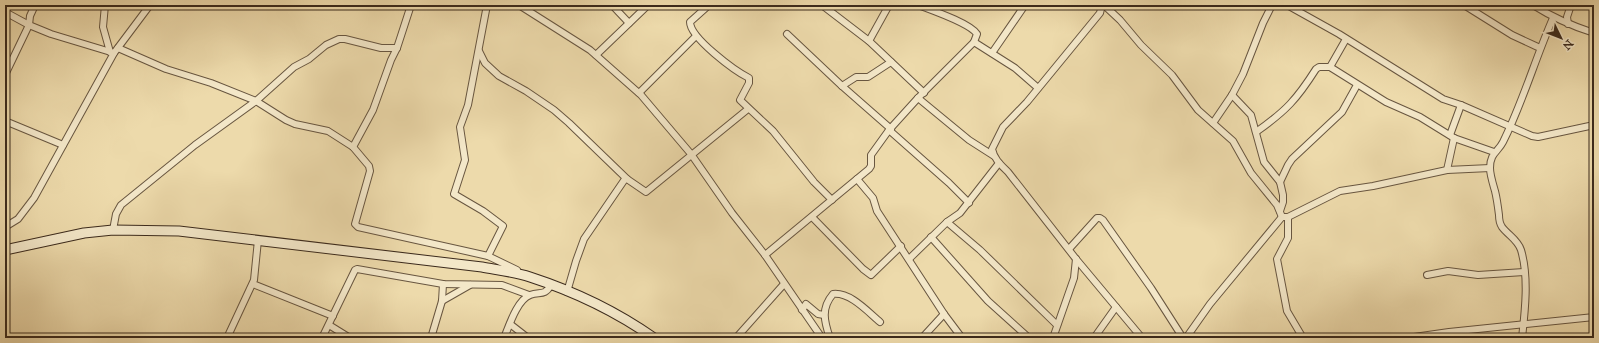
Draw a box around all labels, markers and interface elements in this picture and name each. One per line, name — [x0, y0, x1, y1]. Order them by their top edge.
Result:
north arrow — [1541, 18, 1581, 58]
text: N — [1560, 37, 1576, 53]

